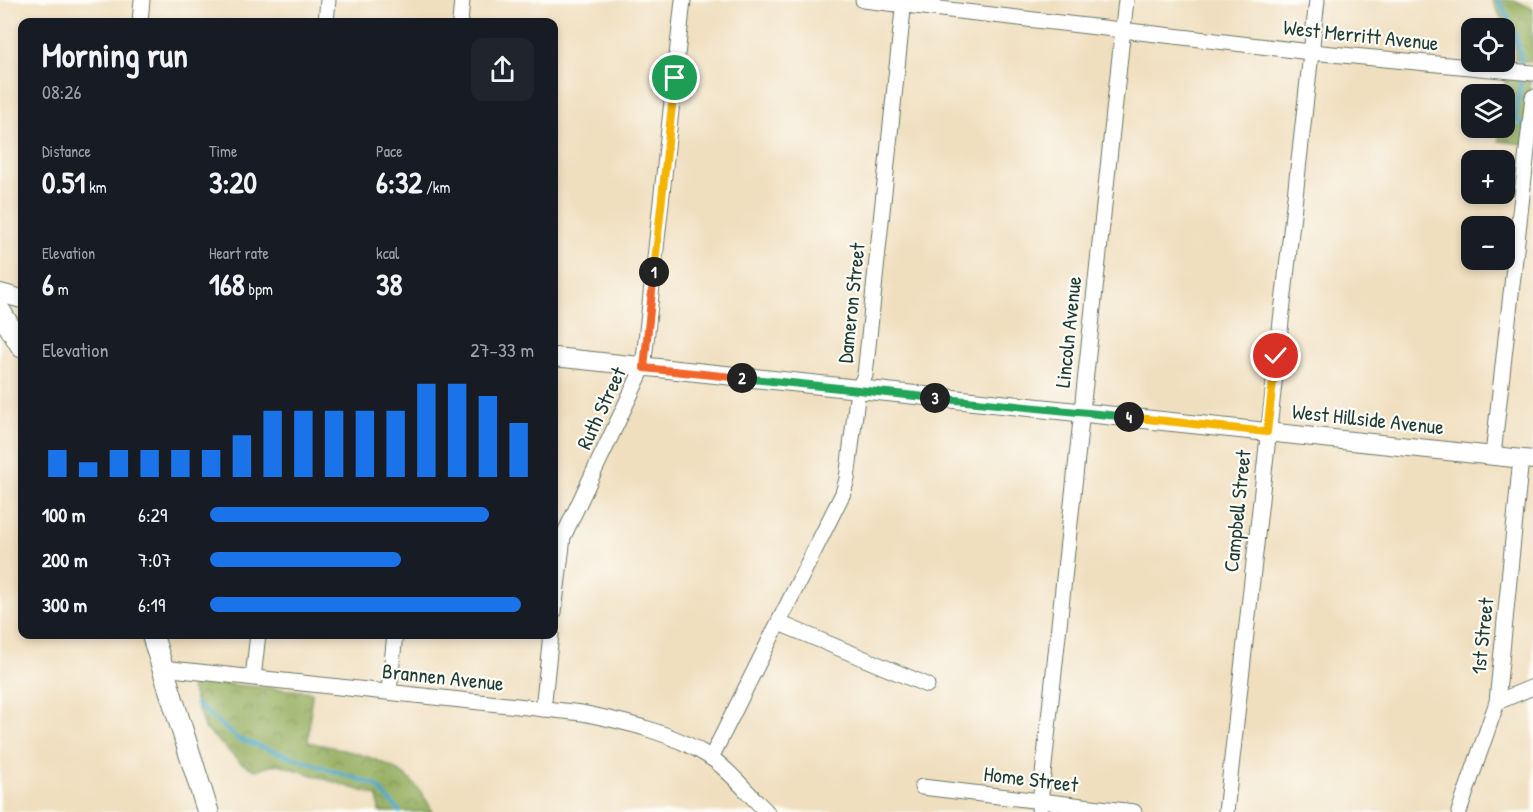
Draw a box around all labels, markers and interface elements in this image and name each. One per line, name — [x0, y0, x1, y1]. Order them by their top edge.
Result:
street label: West Merritt Avenue — [1282, 12, 1440, 58]
map controls — [1461, 18, 1515, 270]
button: locate — [1461, 18, 1515, 72]
text: Morning run — [42, 33, 188, 77]
button: share — [471, 38, 534, 101]
pin — [649, 52, 700, 103]
icon: arrive — [658, 61, 691, 94]
text: 08:26 — [42, 78, 82, 105]
button: layers — [1461, 84, 1515, 138]
text: Distance — [42, 140, 91, 162]
text: Time — [209, 140, 237, 162]
text: Pace — [376, 140, 403, 162]
button: + — [1461, 150, 1515, 204]
text: 0.51 — [42, 162, 85, 202]
text: 3:20 — [209, 162, 257, 202]
text: 6:32 — [376, 162, 422, 202]
text: km — [85, 176, 107, 198]
text: /km — [422, 176, 450, 198]
button: − — [1461, 216, 1515, 270]
street label: Dameron Street — [830, 241, 872, 364]
text: Elevation — [42, 242, 95, 264]
text: Heart rate — [209, 242, 269, 264]
text: kcal — [376, 242, 399, 264]
pin: 1 — [639, 257, 669, 287]
text: 1 — [651, 261, 657, 283]
text: 6 — [42, 264, 54, 304]
text: 168 — [209, 264, 245, 304]
text: 38 — [376, 264, 402, 304]
street label: Lincoln Avenue — [1048, 275, 1088, 389]
text: m — [54, 278, 69, 300]
text: bpm — [245, 278, 273, 300]
pin — [1250, 330, 1301, 381]
text: Elevation — [42, 336, 108, 363]
text: 27–33 m — [470, 336, 534, 363]
icon: check — [1259, 339, 1292, 372]
street label: Ruth Street — [569, 361, 633, 454]
pin: 2 — [727, 363, 757, 393]
text: 2 — [738, 367, 746, 389]
pin: 3 — [920, 383, 950, 413]
text: 3 — [931, 387, 939, 409]
street label: West Hillside Avenue — [1291, 397, 1445, 441]
pin: 4 — [1114, 402, 1144, 432]
text: 4 — [1126, 406, 1132, 428]
street label: Campbell Street — [1216, 448, 1258, 574]
text: 100 m — [42, 501, 85, 528]
text: 6:29 — [138, 501, 167, 528]
text: 200 m — [42, 546, 87, 573]
text: 7:07 — [138, 546, 171, 573]
text: 300 m — [42, 591, 87, 618]
text: 6:19 — [138, 591, 165, 618]
street label: 1st Street — [1464, 596, 1501, 676]
street label: Brannen Avenue — [381, 656, 505, 698]
street label: Home Street — [982, 759, 1081, 799]

